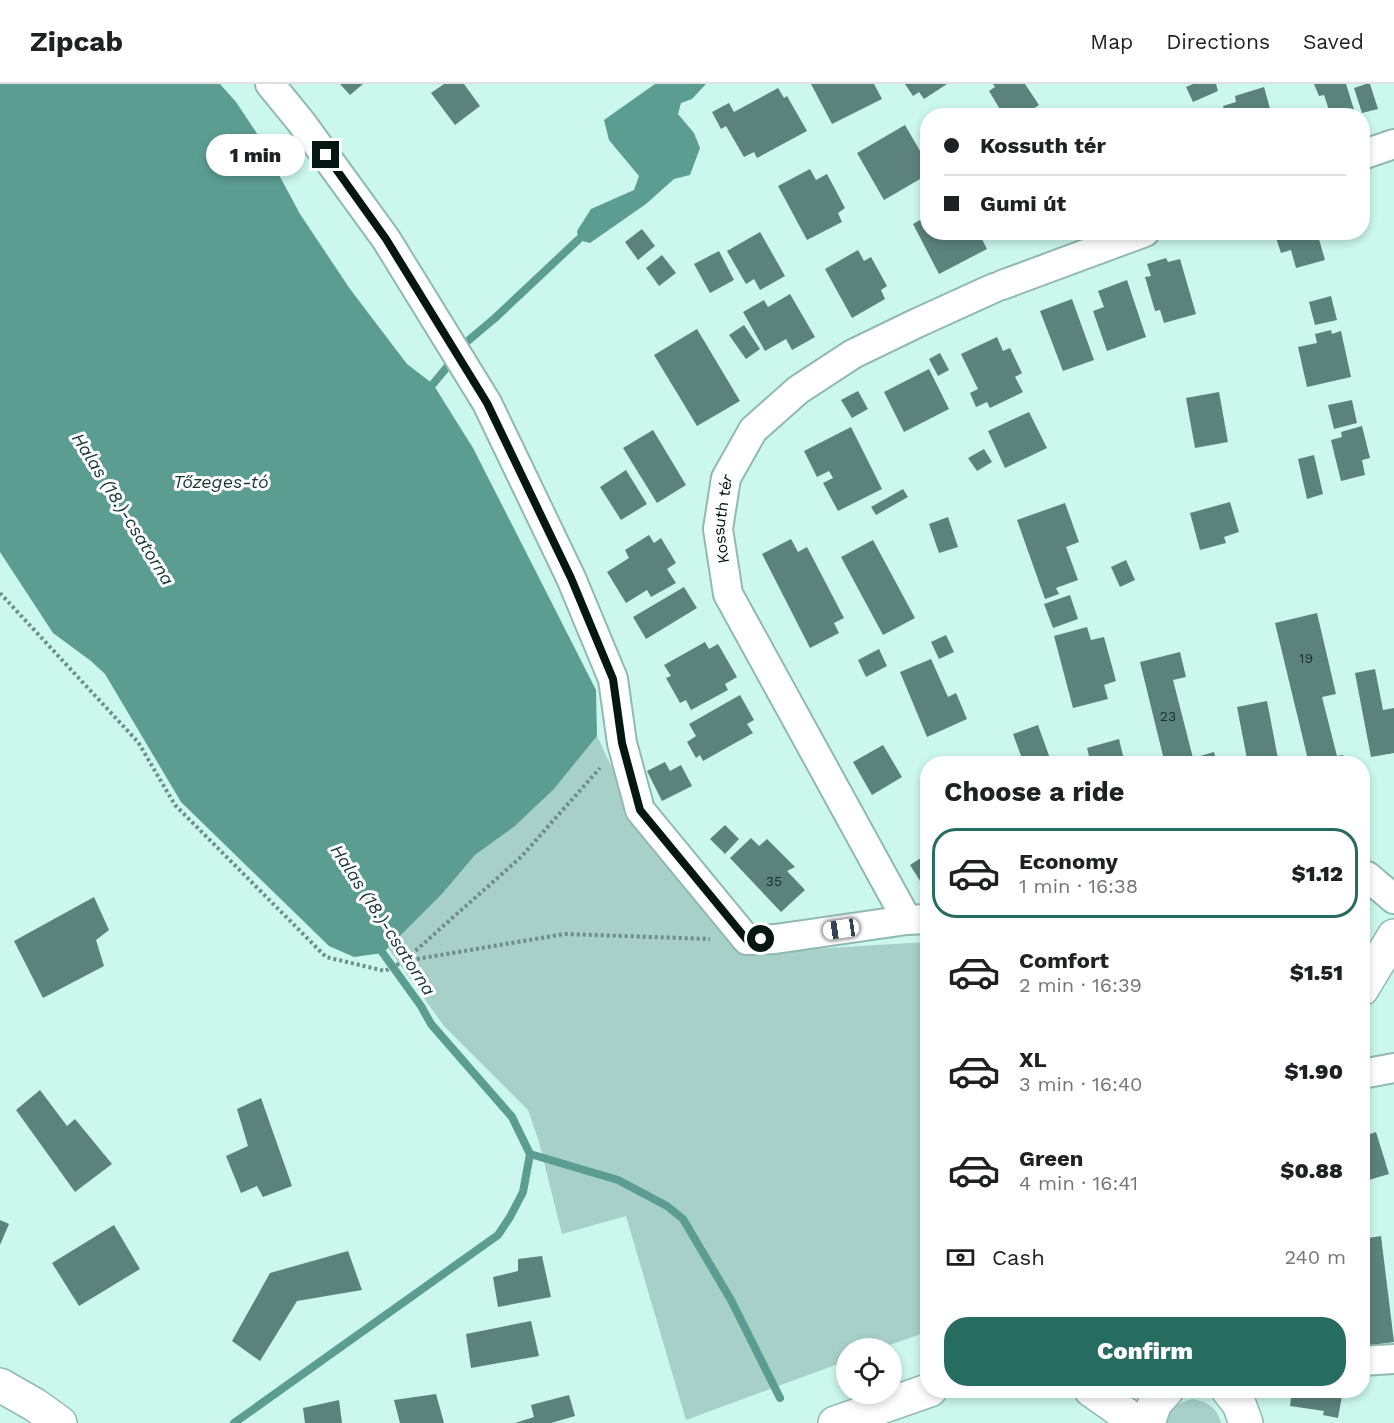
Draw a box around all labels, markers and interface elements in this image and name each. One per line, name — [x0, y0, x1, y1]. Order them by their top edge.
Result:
text: Zipcab — [30, 25, 123, 58]
text: Map — [1090, 29, 1133, 54]
text: Directions — [1166, 29, 1270, 54]
text: Saved — [1303, 29, 1364, 54]
text: Kossuth tér — [980, 133, 1106, 158]
callout: 1 min — [206, 134, 305, 176]
route end — [312, 141, 339, 168]
text: 1 min — [230, 143, 281, 167]
text: Gumi út — [980, 191, 1066, 216]
water label: Halas (18.)-csatorna — [68, 429, 179, 589]
street label: Kossuth tér — [709, 470, 737, 565]
water label: Tőzeges-tó — [173, 471, 269, 492]
house number: 19 — [1299, 650, 1313, 666]
house number: 23 — [1160, 708, 1176, 724]
text: Choose a ride — [944, 776, 1124, 808]
water label: Halas (18.)-csatorna — [327, 840, 440, 999]
icon: car — [947, 846, 1001, 900]
text: Economy — [1019, 849, 1118, 874]
text: $1.12 — [1291, 861, 1343, 886]
house number: 35 — [766, 873, 782, 889]
text: 1 min · 16:38 — [1019, 874, 1138, 898]
car — [822, 918, 860, 940]
route start — [747, 925, 774, 952]
icon: car — [947, 945, 1001, 999]
text: Comfort — [1019, 948, 1109, 973]
text: $1.51 — [1290, 960, 1343, 985]
text: 2 min · 16:39 — [1019, 973, 1142, 997]
icon: car — [947, 1044, 1001, 1098]
text: XL — [1019, 1047, 1047, 1072]
text: $1.90 — [1285, 1059, 1343, 1084]
text: 3 min · 16:40 — [1019, 1072, 1143, 1096]
icon: car — [947, 1143, 1001, 1197]
text: Green — [1019, 1146, 1083, 1171]
text: $0.88 — [1280, 1158, 1343, 1183]
text: 4 min · 16:41 — [1019, 1171, 1138, 1195]
icon: cash — [944, 1241, 977, 1274]
text: Cash — [992, 1245, 1045, 1270]
text: 240 m — [1284, 1245, 1346, 1269]
button: Confirm — [944, 1317, 1346, 1386]
map controls — [836, 1338, 902, 1404]
button: locate — [836, 1338, 902, 1404]

